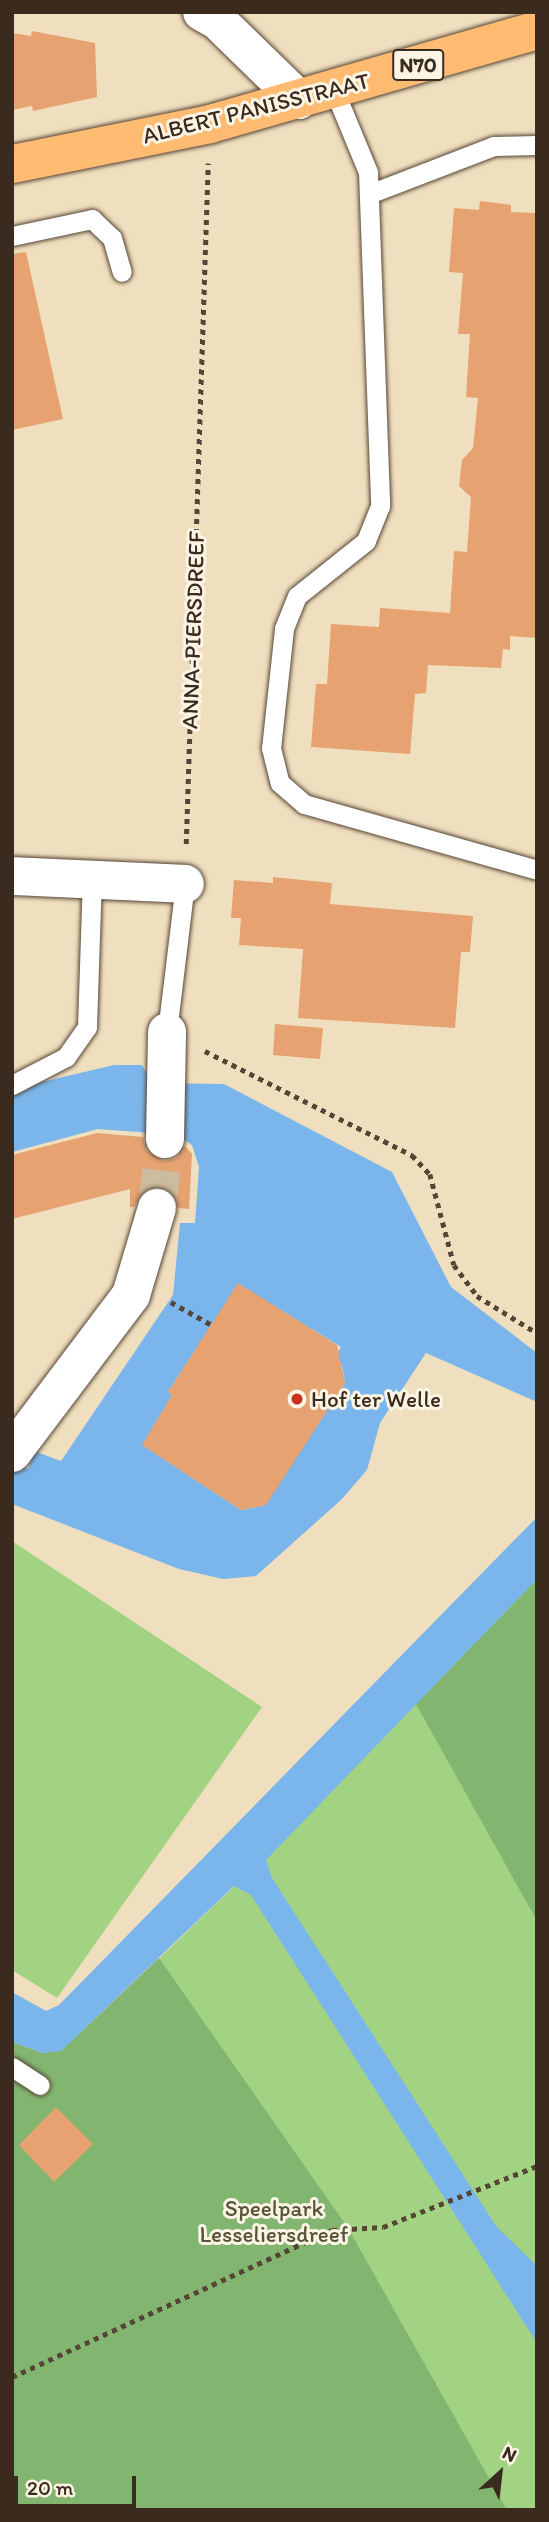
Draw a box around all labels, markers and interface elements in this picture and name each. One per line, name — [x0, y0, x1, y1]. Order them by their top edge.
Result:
road number: N70 — [392, 48, 444, 82]
street label: ALBERT PANISSTRAAT — [142, 67, 370, 149]
street label: ANNA-PIERSDREEF — [176, 531, 210, 729]
place label: Hof ter Welle — [311, 1385, 440, 1413]
marker: Hof ter Welle — [289, 1391, 305, 1407]
park label: Speelpark Lesseliersdreef — [200, 2194, 348, 2248]
north arrow — [465, 2438, 535, 2508]
text: N — [499, 2441, 521, 2467]
scale bar — [18, 2462, 140, 2506]
text: 20 m — [27, 2475, 73, 2500]

